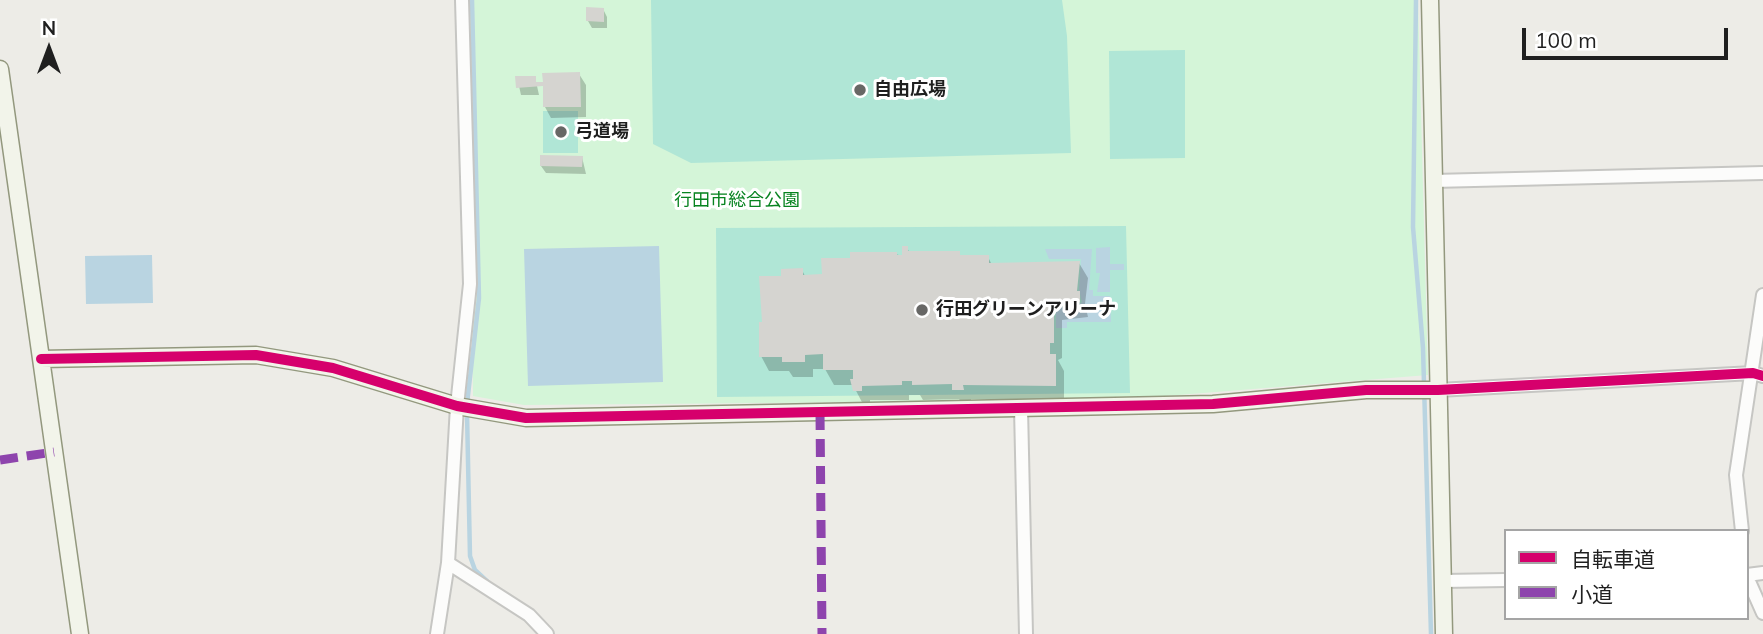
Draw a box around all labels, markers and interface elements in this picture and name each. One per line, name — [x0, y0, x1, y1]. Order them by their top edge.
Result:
north arrow — [14, 14, 84, 84]
scale bar — [1525, 14, 1732, 58]
text: N — [42, 16, 56, 40]
text: 100 m — [1535, 27, 1597, 53]
place label: 自由広場 — [874, 79, 946, 101]
marker: 自由広場 — [852, 82, 868, 98]
place label: 弓道場 — [575, 121, 629, 143]
marker: 弓道場 — [553, 124, 569, 140]
park label: 行田市総合公園 — [674, 190, 800, 212]
place label: 行田グリーンアリーナ — [936, 299, 1116, 321]
marker: 行田グリーンアリーナ — [914, 302, 930, 318]
legend — [1504, 529, 1749, 620]
text: 自転車道 — [1571, 546, 1655, 572]
text: 小道 — [1571, 581, 1613, 607]

